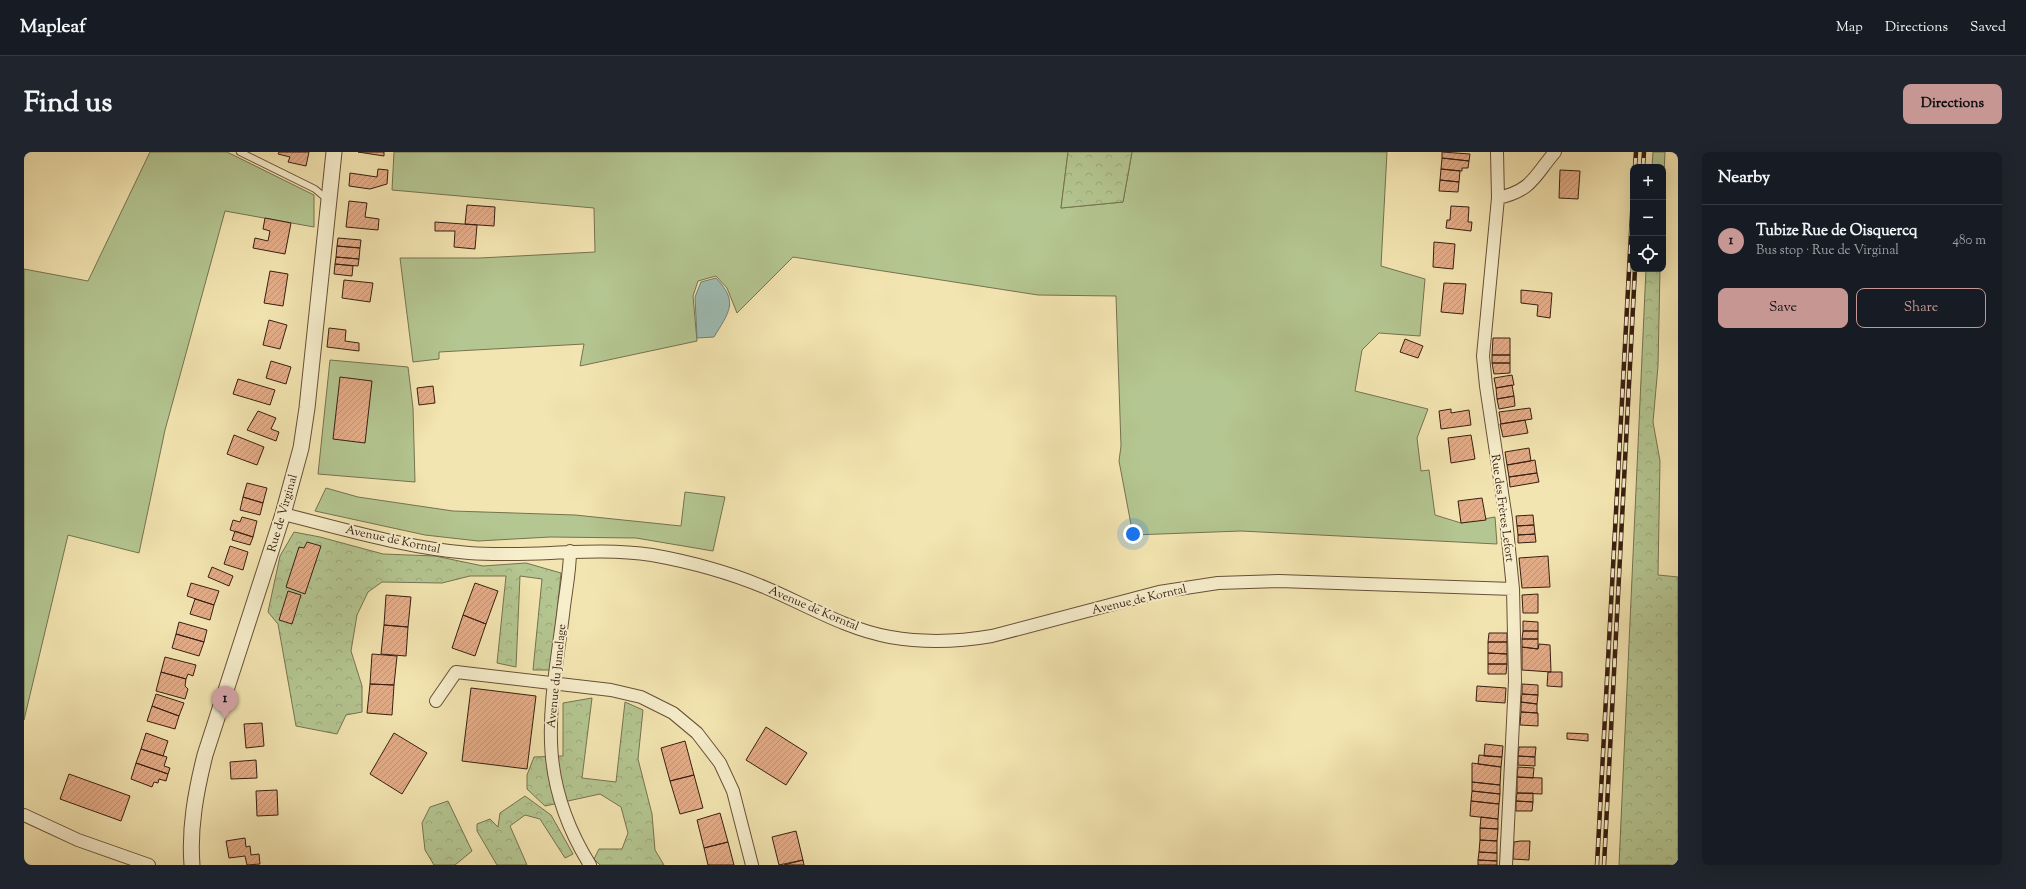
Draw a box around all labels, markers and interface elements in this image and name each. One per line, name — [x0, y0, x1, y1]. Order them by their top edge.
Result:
text: Mapleaf — [20, 14, 86, 41]
text: Map — [1836, 18, 1863, 38]
text: Directions — [1885, 18, 1948, 38]
text: Saved — [1970, 18, 2006, 38]
text: Find us — [24, 84, 112, 124]
button: Directions — [1903, 84, 2002, 124]
map controls — [1630, 164, 1666, 272]
button: + — [1630, 164, 1666, 200]
text: Nearby — [1718, 166, 1770, 190]
button: − — [1630, 200, 1666, 236]
text: Tubize Rue de Oisquercq — [1756, 221, 1917, 242]
text: 1 — [1729, 232, 1733, 250]
text: 480 m — [1953, 232, 1986, 250]
button: locate — [1630, 236, 1666, 272]
text: Bus stop · Rue de Virginal — [1756, 242, 1899, 260]
button: Save — [1718, 288, 1848, 328]
button: Share — [1856, 288, 1986, 328]
street label: Rue des Frères Lefort — [1486, 453, 1518, 563]
street label: Rue de Virginal — [263, 472, 303, 554]
street label: Avenue de Korntal — [344, 521, 443, 559]
your location — [1123, 524, 1143, 544]
street label: Avenue de Korntal — [1090, 580, 1189, 620]
street label: Avenue de Korntal — [766, 582, 862, 636]
street label: Avenue du Jumelage — [543, 623, 571, 729]
pin: 1 — [212, 686, 238, 719]

